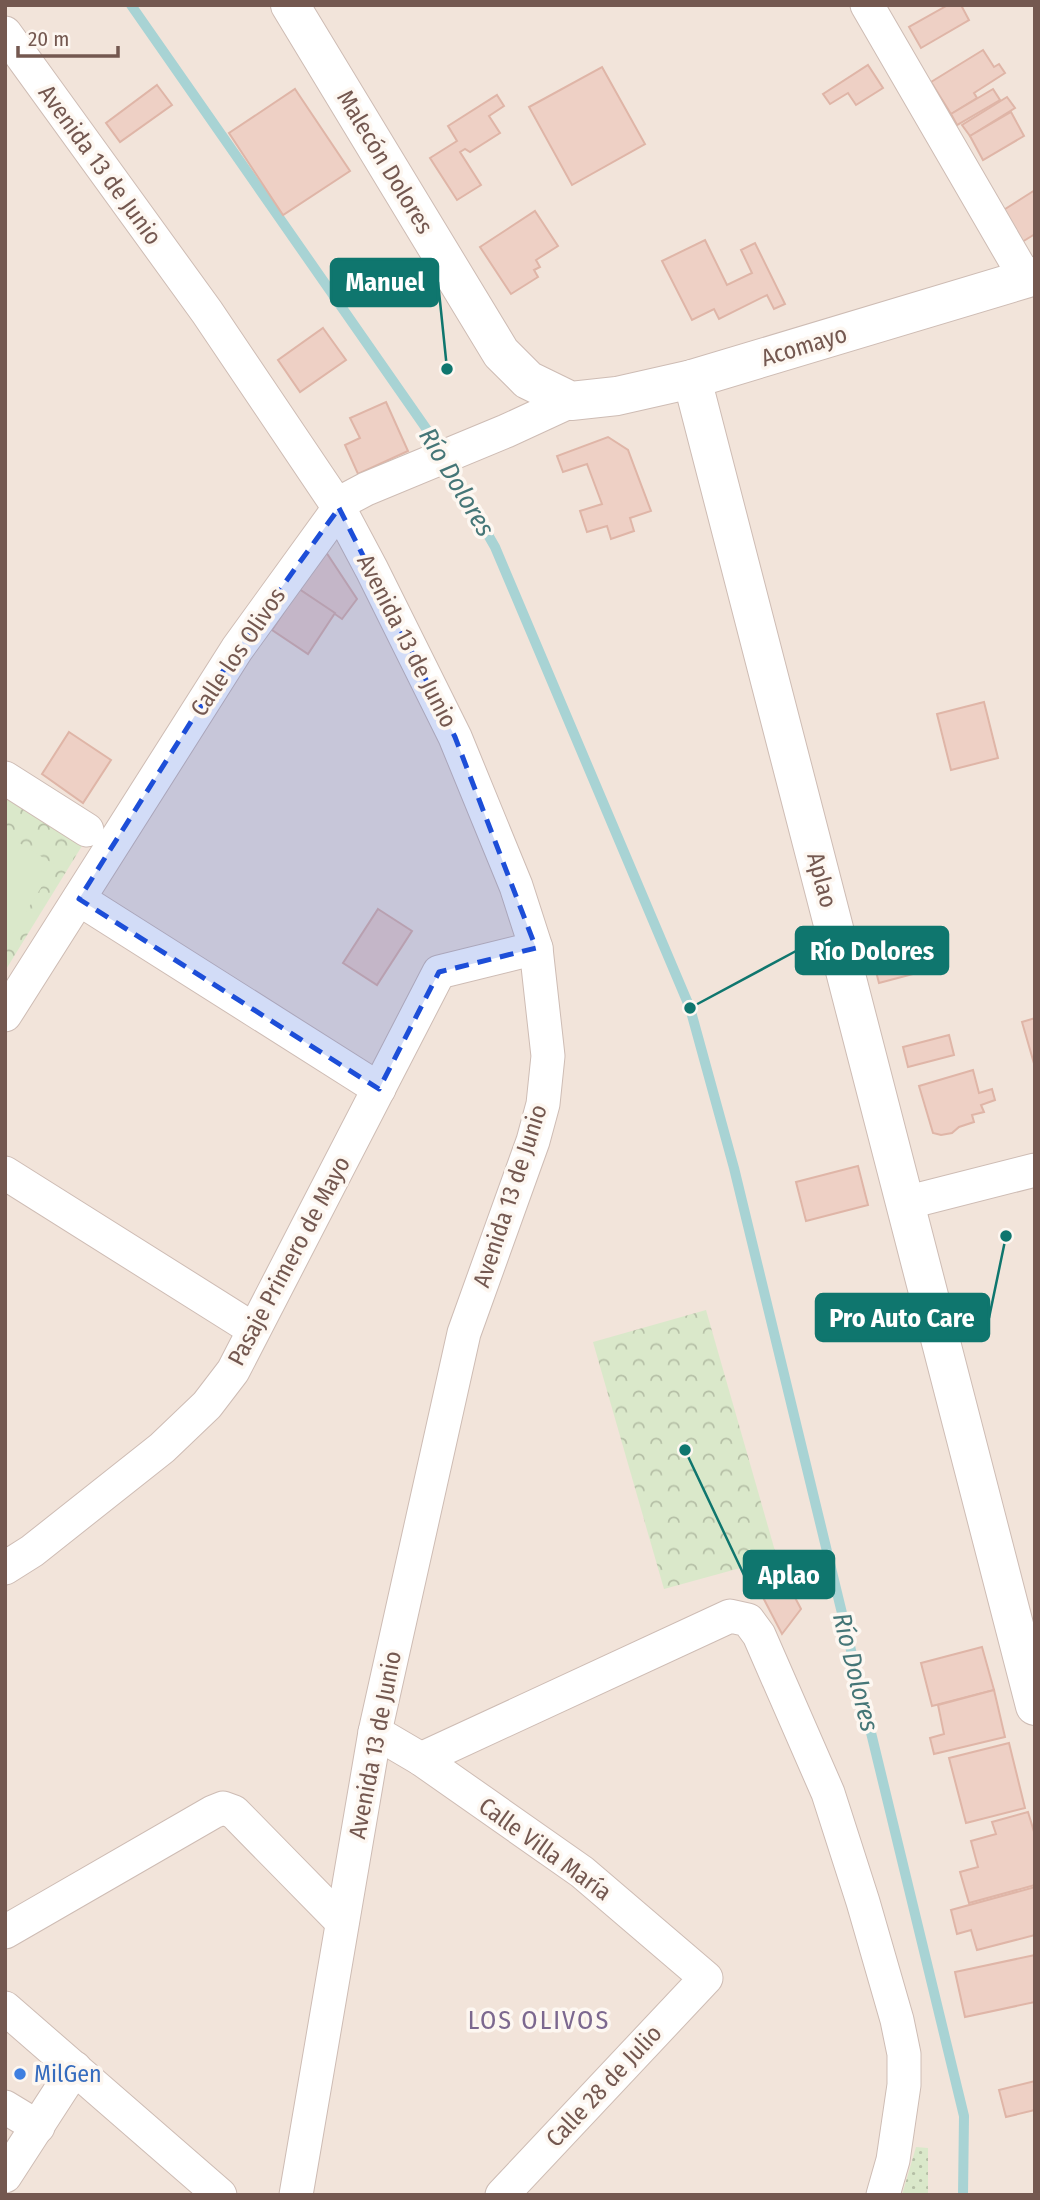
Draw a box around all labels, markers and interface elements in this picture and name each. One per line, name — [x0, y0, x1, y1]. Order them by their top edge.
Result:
scale bar — [18, 14, 117, 58]
text: 20 m — [28, 26, 69, 52]
street label: Avenida 13 de Junio — [33, 80, 167, 250]
street label: Malecón Dolores — [331, 85, 439, 239]
callout: Manuel — [331, 259, 438, 306]
text: Manuel — [345, 267, 425, 298]
street label: Acomayo — [758, 320, 850, 372]
water label: Río Dolores — [412, 422, 501, 542]
street label: Avenida 13 de Junio — [351, 550, 463, 732]
street label: Calle los Olivos — [185, 582, 291, 722]
street label: Aplao — [801, 849, 843, 911]
callout: Río Dolores — [796, 927, 948, 974]
text: Río Dolores — [810, 936, 934, 967]
street label: Avenida 13 de Junio — [467, 1101, 553, 1291]
street label: Pasaje Primero de Mayo — [222, 1152, 356, 1370]
callout: Pro Auto Care — [816, 1294, 989, 1341]
text: Pro Auto Care — [829, 1303, 975, 1334]
callout: Aplao — [744, 1551, 834, 1598]
text: Aplao — [757, 1560, 820, 1591]
water label: Río Dolores — [826, 1610, 885, 1735]
street label: Avenida 13 de Junio — [343, 1649, 407, 1841]
street label: Calle Villa María — [473, 1792, 617, 1906]
district label: LOS OLIVOS — [468, 2005, 610, 2036]
street label: Calle 28 de Julio — [540, 2019, 668, 2153]
place label: MilGen — [34, 2060, 102, 2088]
marker: MilGen — [12, 2066, 28, 2082]

